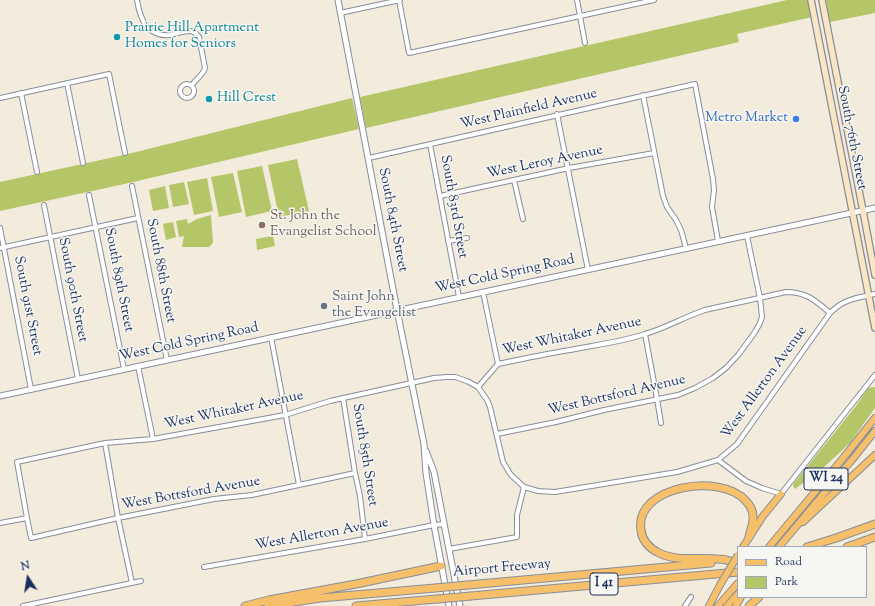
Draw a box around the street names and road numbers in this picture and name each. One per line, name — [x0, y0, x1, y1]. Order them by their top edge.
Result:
street label: South 76th Street — [833, 84, 869, 192]
street label: West Plainfield Avenue — [459, 86, 599, 134]
street label: West Leroy Avenue — [485, 142, 605, 184]
street label: South 83rd Street — [436, 154, 470, 260]
street label: South 84th Street — [374, 166, 410, 274]
street label: South 88th Street — [142, 217, 178, 325]
street label: South 89th Street — [100, 226, 136, 334]
street label: South 90th Street — [54, 236, 90, 344]
street label: West Cold Spring Road — [434, 252, 576, 298]
street label: South 91st Street — [9, 255, 45, 357]
street label: West Whitaker Avenue — [501, 314, 643, 360]
street label: West Cold Spring Road — [118, 320, 260, 366]
street label: West Allerton Avenue — [718, 323, 812, 443]
street label: West Bottsford Avenue — [547, 372, 687, 420]
street label: West Whitaker Avenue — [163, 388, 305, 434]
street label: South 85th Street — [348, 402, 380, 508]
road number: WI 24 — [804, 468, 848, 490]
street label: West Bottsford Avenue — [120, 474, 262, 514]
street label: West Allerton Avenue — [254, 515, 390, 555]
street label: Airport Freeway — [452, 556, 552, 582]
road number: I 41 — [590, 573, 618, 595]

